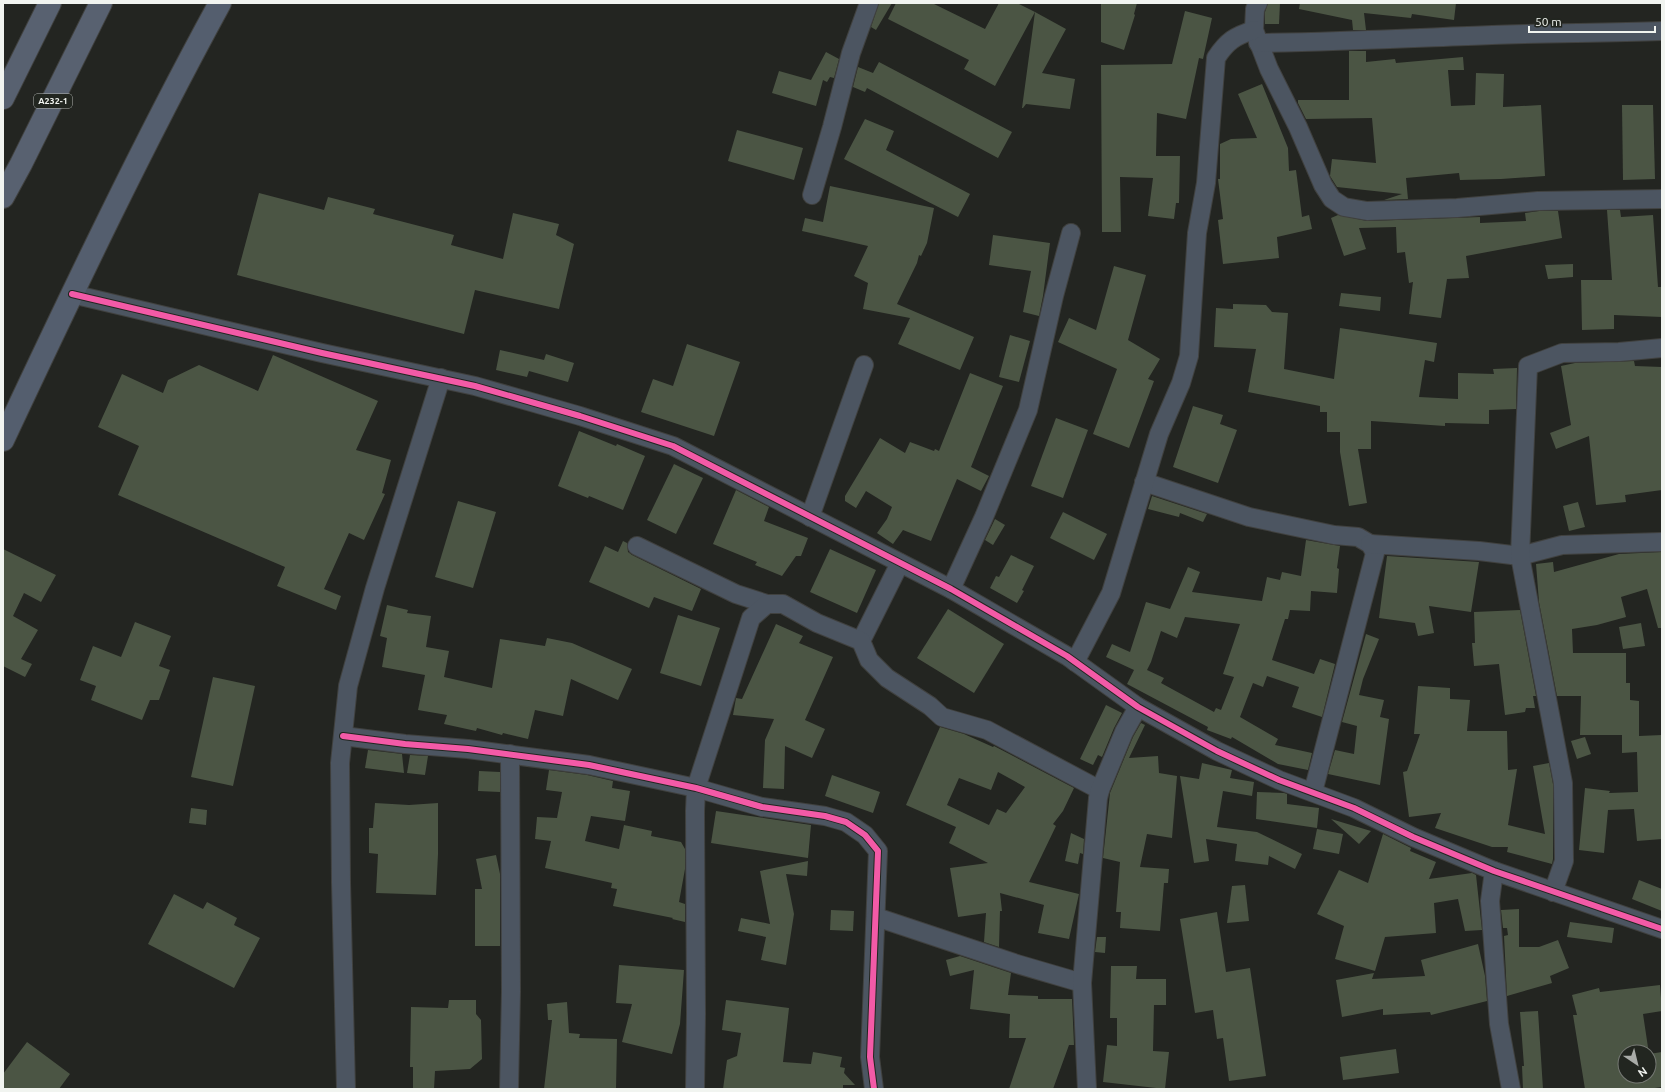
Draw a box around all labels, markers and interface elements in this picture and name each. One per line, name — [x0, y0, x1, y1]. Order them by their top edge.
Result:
scale bar — [1529, 8, 1655, 34]
text: 50 m — [1535, 15, 1562, 28]
road number: A232-1 — [34, 94, 72, 108]
north arrow — [1617, 1044, 1657, 1084]
text: N — [1636, 1065, 1650, 1079]

